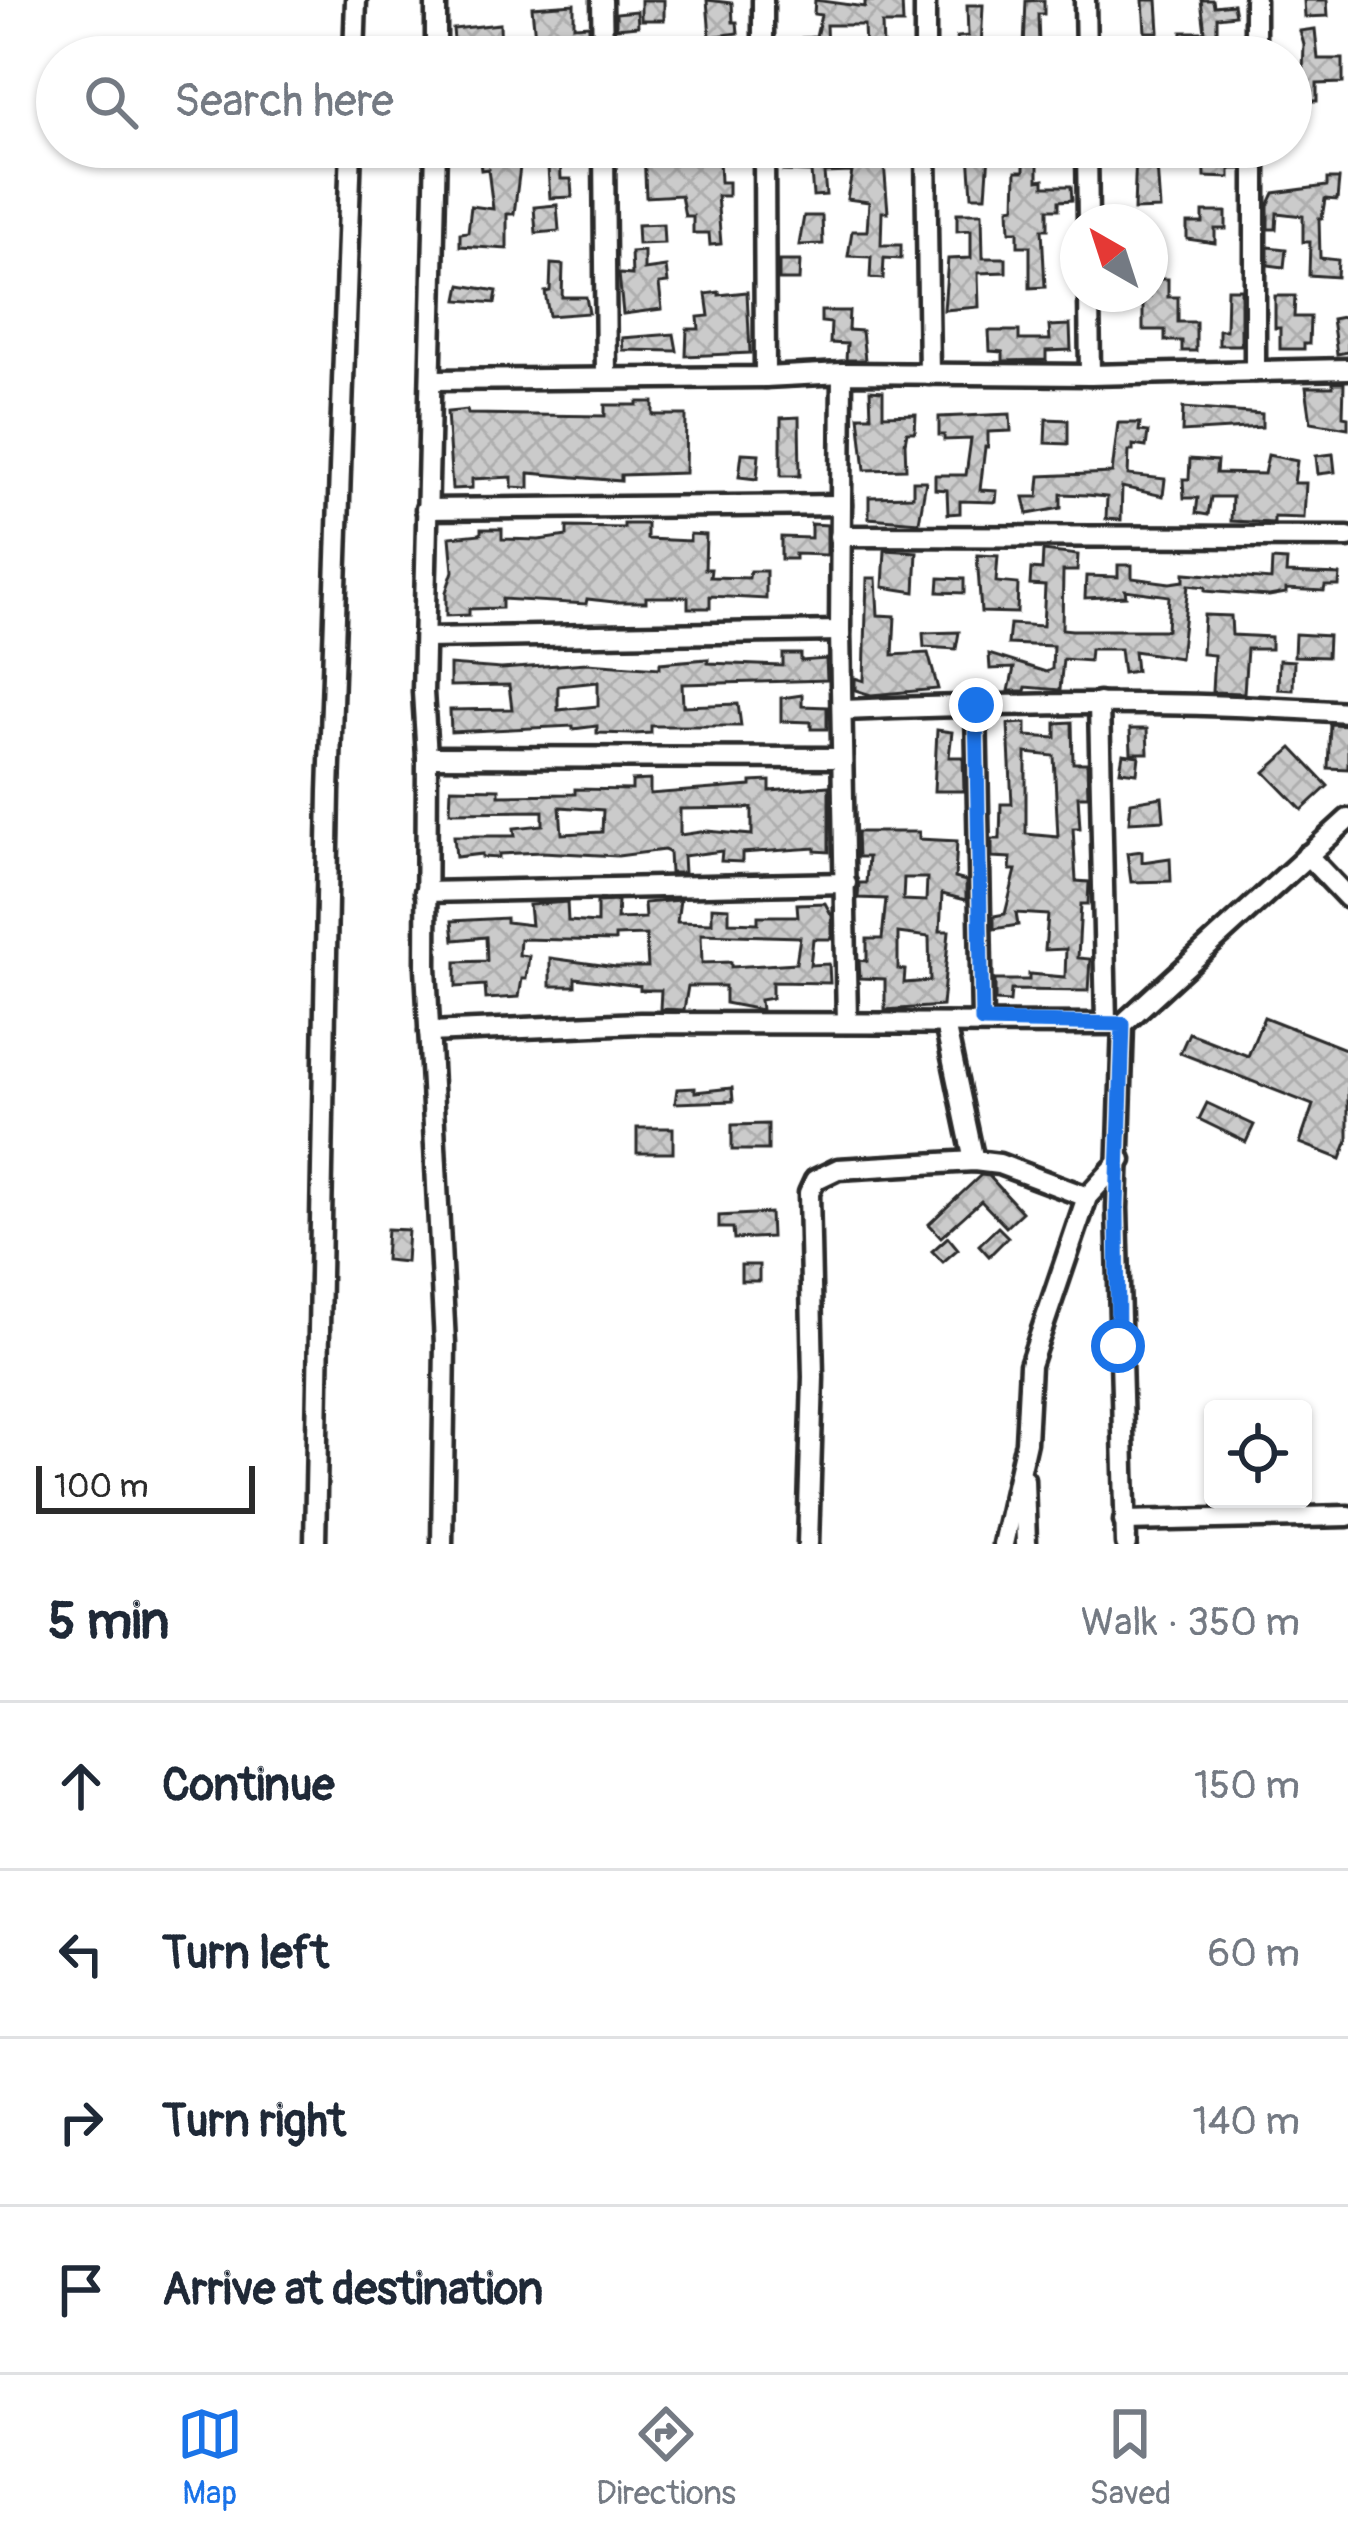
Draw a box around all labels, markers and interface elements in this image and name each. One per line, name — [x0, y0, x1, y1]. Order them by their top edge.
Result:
search box — [36, 36, 1312, 168]
icon: search — [78, 69, 144, 135]
text: Search here — [174, 74, 394, 130]
north arrow — [1060, 204, 1168, 312]
route end — [949, 678, 1003, 732]
route start — [1091, 1319, 1145, 1373]
map controls — [1204, 1400, 1312, 1508]
button: locate — [1204, 1400, 1312, 1508]
scale bar — [36, 1460, 255, 1513]
text: 100 m — [54, 1466, 148, 1507]
text: 5 min — [48, 1590, 169, 1654]
text: Walk · 350 m — [1081, 1598, 1300, 1647]
icon: ahead — [48, 1753, 114, 1819]
text: Continue — [162, 1758, 335, 1814]
text: 150 m — [1194, 1761, 1300, 1810]
icon: left — [48, 1921, 114, 1987]
text: Turn left — [162, 1926, 329, 1982]
text: 60 m — [1208, 1929, 1300, 1978]
icon: right — [48, 2089, 114, 2155]
text: Turn right — [162, 2094, 346, 2150]
text: 140 m — [1192, 2097, 1300, 2146]
icon: arrive — [48, 2257, 114, 2323]
text: Arrive at destination — [162, 2262, 543, 2318]
tab: Map — [177, 2401, 243, 2514]
tab: Directions — [596, 2401, 736, 2514]
tab: Saved — [1089, 2401, 1171, 2514]

